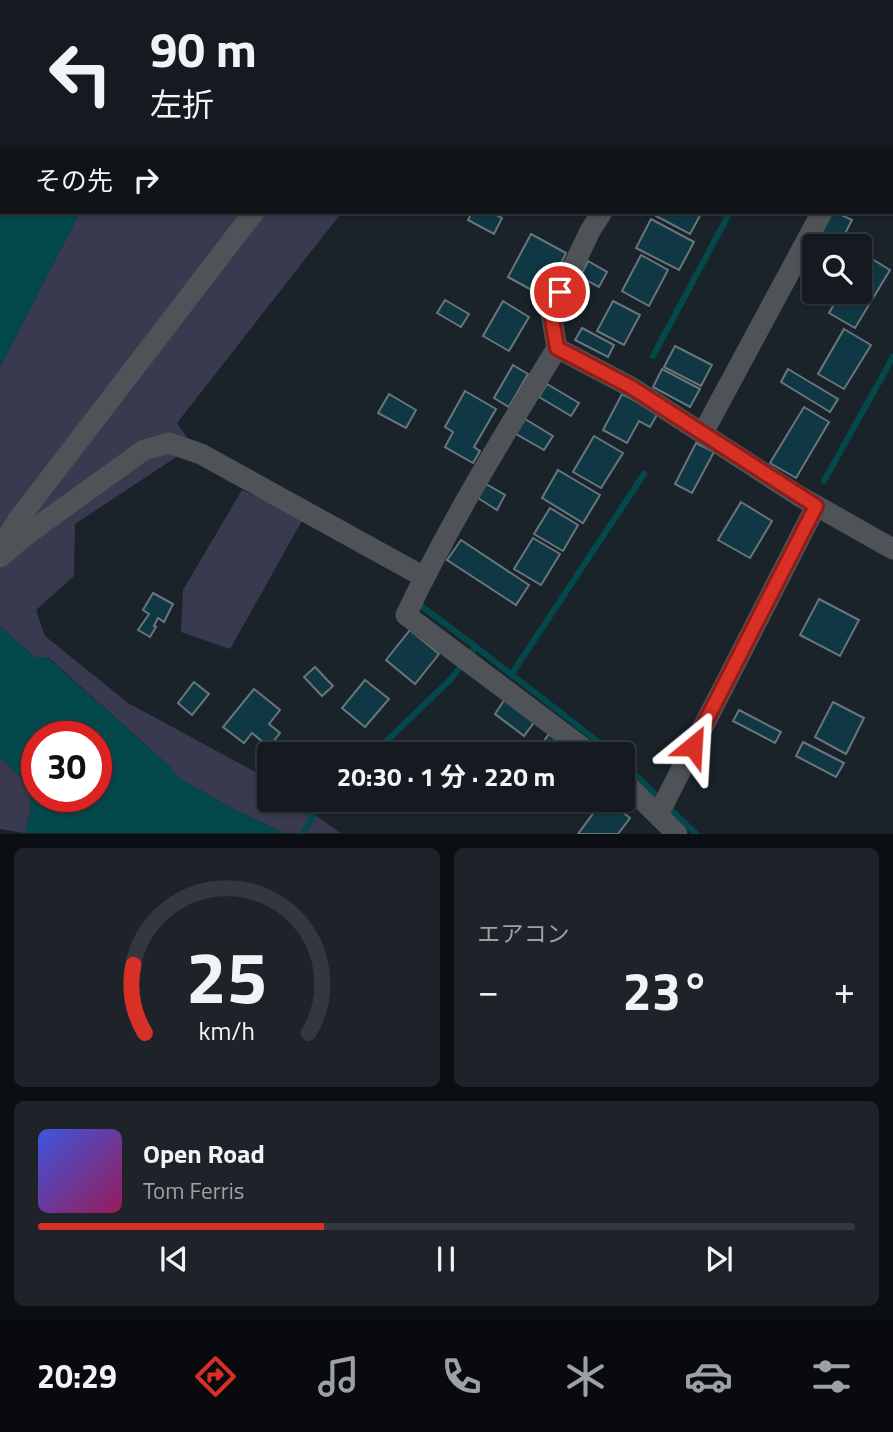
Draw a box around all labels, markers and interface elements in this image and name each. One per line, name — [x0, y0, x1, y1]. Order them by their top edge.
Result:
text: 90 m — [150, 11, 257, 86]
icon: left — [35, 28, 126, 119]
text: 左折 — [150, 80, 214, 128]
text: その先 — [35, 161, 113, 200]
icon: right — [127, 161, 165, 199]
map controls — [802, 234, 872, 304]
button: search — [802, 234, 872, 304]
pin — [530, 262, 590, 322]
icon: arrive — [541, 273, 579, 311]
position arrow — [656, 709, 730, 783]
speed limit sign: 30 — [21, 721, 112, 812]
text: 20:30 · 1 分 · 220 m — [337, 757, 555, 796]
text: エアコン — [478, 916, 570, 951]
text: 25 — [186, 922, 268, 1032]
text: 23° — [623, 951, 710, 1030]
text: − — [478, 961, 499, 1019]
text: + — [834, 961, 855, 1019]
text: km/h — [198, 1012, 255, 1050]
text: Open Road — [143, 1134, 265, 1173]
text: Tom Ferris — [143, 1173, 244, 1208]
icon: previous — [155, 1240, 193, 1278]
icon: pause — [427, 1240, 465, 1278]
icon: next — [700, 1240, 738, 1278]
text: 20:29 — [37, 1352, 117, 1400]
icon: directions — [191, 1352, 240, 1401]
icon: music — [314, 1352, 363, 1401]
icon: phone — [437, 1352, 486, 1401]
icon: climate — [561, 1352, 610, 1401]
icon: car — [684, 1352, 733, 1401]
icon: filters — [807, 1352, 856, 1401]

